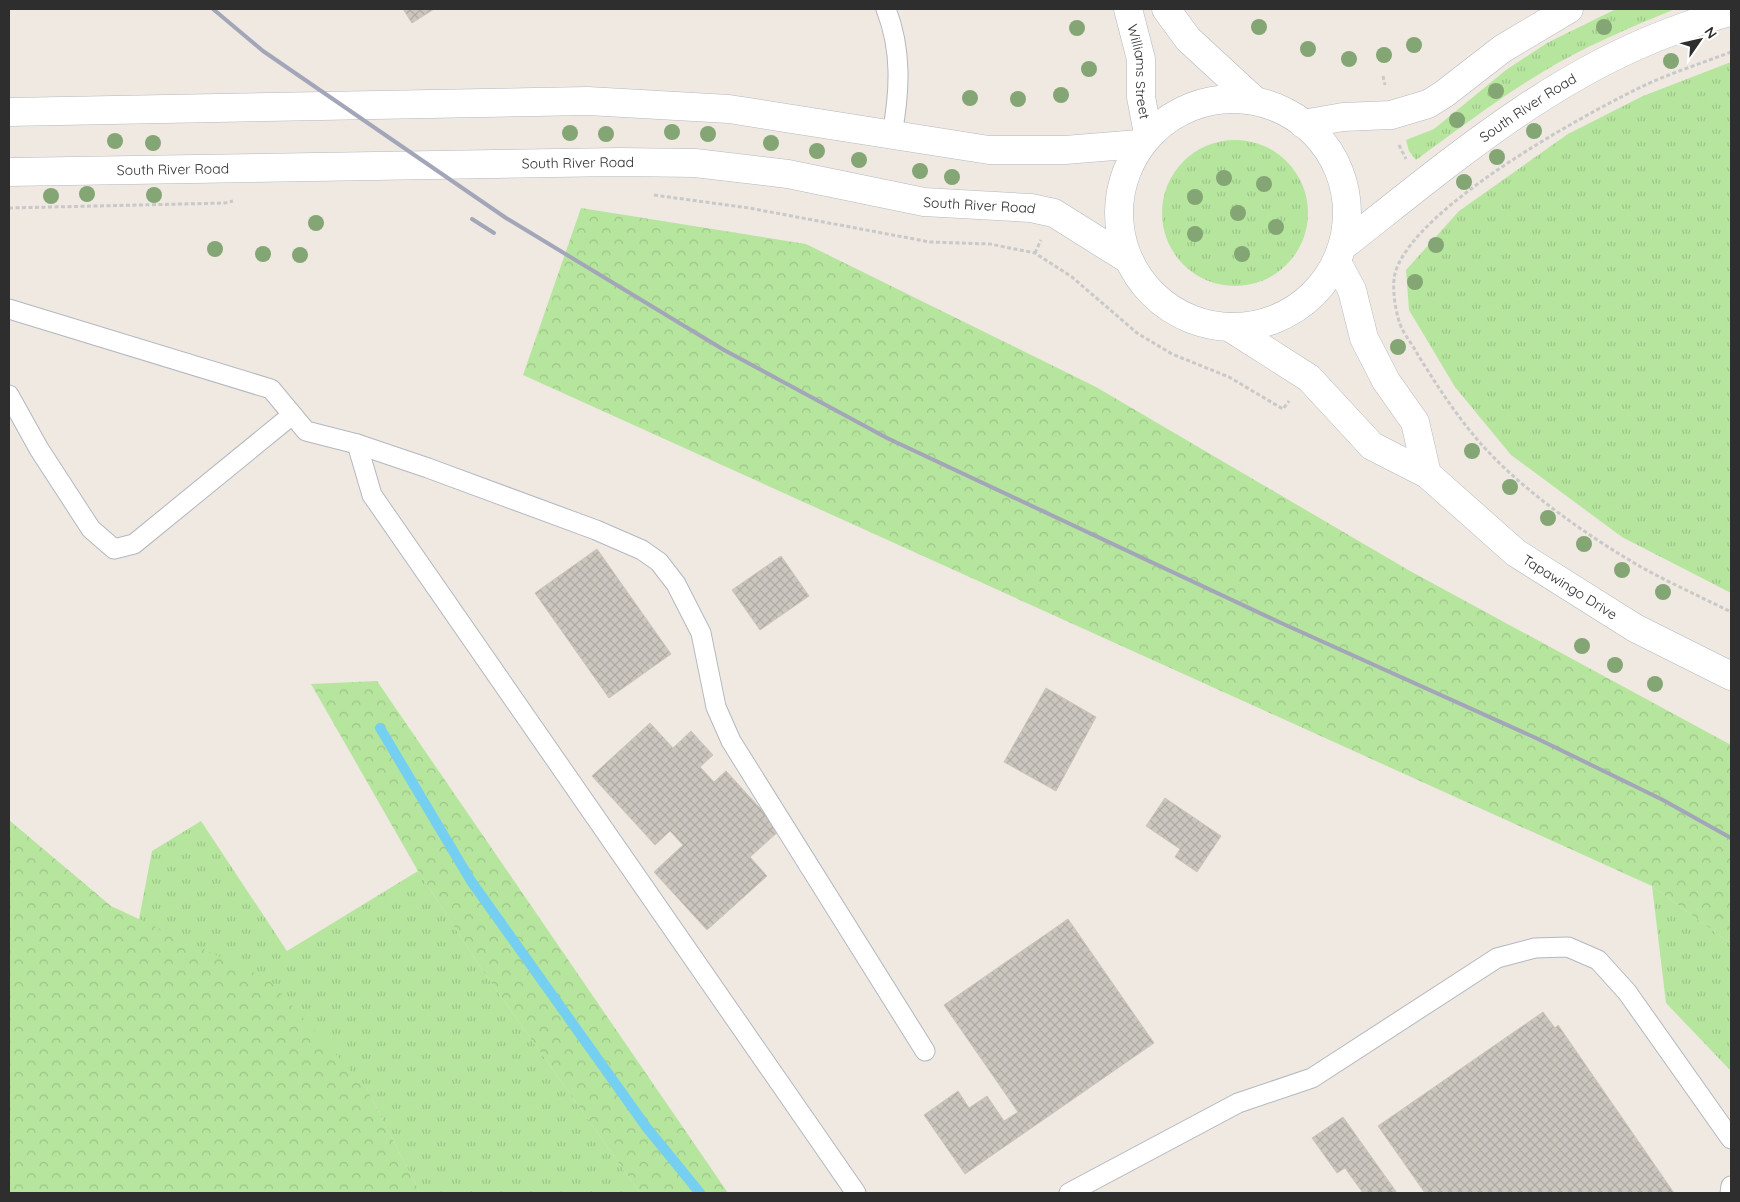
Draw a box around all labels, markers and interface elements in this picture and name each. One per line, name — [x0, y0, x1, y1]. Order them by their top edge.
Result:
north arrow — [1675, 15, 1725, 65]
street label: Williams Street — [1123, 22, 1154, 121]
text: N — [1700, 23, 1721, 42]
street label: South River Road — [1476, 69, 1580, 146]
street label: South River Road — [522, 153, 634, 173]
street label: South River Road — [117, 159, 229, 179]
street label: South River Road — [923, 193, 1037, 218]
street label: Tapawingo Drive — [1519, 550, 1621, 624]

